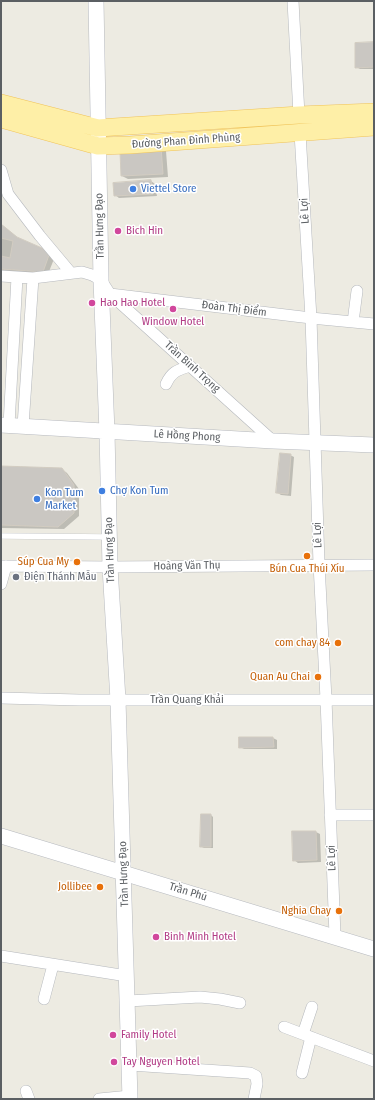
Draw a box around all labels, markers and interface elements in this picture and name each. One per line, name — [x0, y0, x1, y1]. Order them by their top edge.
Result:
street label: Đường Phan Đình Phùng — [131, 131, 241, 151]
place label: Viettel Store — [141, 182, 196, 196]
marker: Viettel Store — [128, 184, 138, 194]
street label: Trần Hưng Đạo — [93, 193, 107, 259]
street label: Lê Lợi — [298, 198, 312, 224]
place label: Bich Hin — [126, 224, 163, 238]
marker: Bich Hin — [113, 226, 123, 236]
place label: Hao Hao Hotel — [100, 296, 165, 310]
marker: Hao Hao Hotel — [87, 298, 97, 308]
street label: Đoàn Thị Điểm — [201, 298, 267, 320]
marker: Window Hotel — [168, 304, 178, 314]
place label: Window Hotel — [142, 315, 204, 329]
street label: Trần Bình Trọng — [162, 339, 222, 395]
street label: Lê Hồng Phong — [153, 428, 221, 444]
place label: Chợ Kon Tum — [110, 484, 169, 498]
place label: Kon Tum Market — [45, 486, 84, 512]
marker: Chợ Kon Tum — [97, 486, 107, 496]
marker: Kon Tum Market — [32, 494, 42, 504]
street label: Trần Hưng Đạo — [102, 517, 118, 583]
street label: Lê Lợi — [311, 522, 325, 548]
marker: Bún Cua Thúi Xíu — [302, 551, 312, 561]
place label: Súp Cua My — [17, 555, 69, 569]
marker: Súp Cua My — [72, 557, 82, 567]
street label: Hoàng Văn Thụ — [153, 559, 221, 573]
place label: Bún Cua Thúi Xíu — [269, 562, 345, 576]
place label: Điện Thánh Mẫu — [24, 570, 97, 584]
marker: Điện Thánh Mẫu — [11, 572, 21, 582]
place label: com chay 84 — [275, 636, 330, 650]
marker: com chay 84 — [333, 638, 343, 648]
place label: Quan Au Chai — [250, 670, 310, 684]
marker: Quan Au Chai — [313, 672, 323, 682]
street label: Trần Quang Khải — [150, 693, 224, 707]
street label: Trần Hưng Đạo — [116, 841, 132, 907]
street label: Lê Lợi — [325, 845, 339, 871]
place label: Jollibee — [58, 880, 92, 894]
street label: Trần Phú — [167, 880, 209, 904]
marker: Jollibee — [95, 882, 105, 892]
place label: Nghia Chay — [281, 904, 331, 918]
marker: Nghia Chay — [334, 906, 344, 916]
place label: Binh Minh Hotel — [164, 930, 236, 944]
marker: Binh Minh Hotel — [151, 932, 161, 942]
place label: Family Hotel — [121, 1028, 176, 1042]
marker: Family Hotel — [108, 1030, 118, 1040]
place label: Tay Nguyen Hotel — [122, 1055, 200, 1069]
marker: Tay Nguyen Hotel — [109, 1057, 119, 1067]

